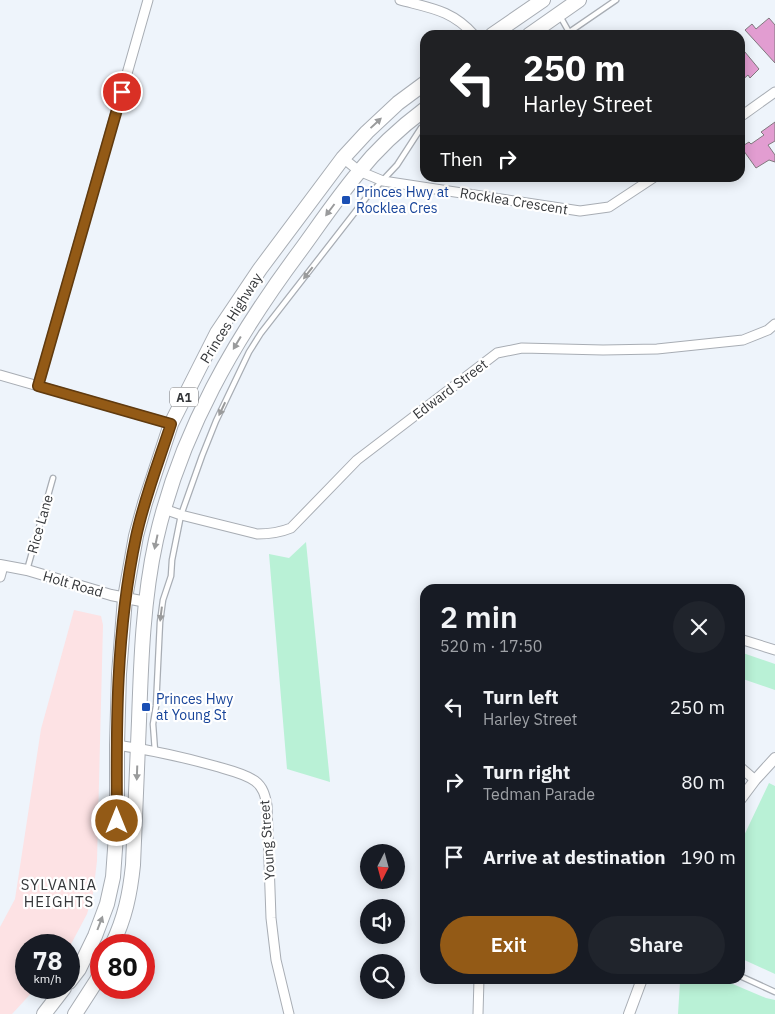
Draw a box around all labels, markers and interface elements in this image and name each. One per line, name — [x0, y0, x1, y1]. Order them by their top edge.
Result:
text: 250 m — [523, 45, 626, 91]
icon: left — [440, 50, 505, 115]
pin — [101, 71, 143, 113]
icon: arrive — [108, 78, 136, 106]
text: Harley Street — [523, 89, 653, 118]
one-way arrow — [370, 117, 382, 129]
icon: right — [493, 145, 521, 173]
text: Then — [440, 147, 483, 171]
place label: Princes Hwy at Rocklea Cres — [356, 183, 449, 217]
street label: Rocklea Crescent — [459, 184, 569, 218]
marker: Princes Hwy at Rocklea Cres — [340, 194, 352, 206]
one-way arrow — [324, 203, 335, 216]
one-way arrow — [303, 266, 313, 280]
street label: Princes Highway — [196, 269, 266, 367]
one-way arrow — [232, 337, 241, 350]
street label: Edward Street — [409, 355, 491, 423]
road number: A1 — [170, 388, 198, 407]
one-way arrow — [218, 402, 226, 417]
street label: Rice Lane — [23, 492, 57, 556]
one-way arrow — [152, 534, 160, 549]
street label: Holt Road — [41, 567, 105, 601]
text: 2 min — [440, 597, 518, 636]
button: close — [673, 601, 725, 653]
one-way arrow — [157, 607, 165, 623]
text: 520 m · 17:50 — [440, 636, 542, 656]
text: Turn left — [483, 685, 559, 709]
place label: Princes Hwy at Young St — [156, 690, 233, 724]
icon: left — [440, 693, 468, 721]
text: 250 m — [670, 695, 725, 719]
marker: Princes Hwy at Young St — [140, 701, 152, 713]
text: Harley Street — [483, 709, 577, 729]
text: Turn right — [483, 760, 570, 784]
one-way arrow — [133, 765, 141, 781]
icon: right — [440, 768, 468, 796]
text: 80 m — [681, 770, 725, 794]
text: Tedman Parade — [483, 784, 595, 804]
position arrow — [90, 794, 142, 846]
street label: Young Street — [255, 799, 279, 881]
icon: arrive — [440, 843, 468, 871]
north arrow — [360, 844, 405, 889]
map controls — [360, 844, 405, 999]
text: Arrive at destination — [483, 845, 666, 869]
text: 190 m — [681, 845, 736, 869]
district label: SYLVANIA HEIGHTS — [21, 875, 97, 911]
button: sound — [360, 899, 405, 944]
one-way arrow — [97, 916, 104, 931]
button: Exit — [440, 916, 578, 974]
button: Share — [588, 916, 725, 974]
speed limit sign: 80 — [90, 934, 155, 999]
text: 78 — [32, 944, 63, 977]
button: search — [360, 954, 405, 999]
text: km/h — [33, 971, 62, 986]

